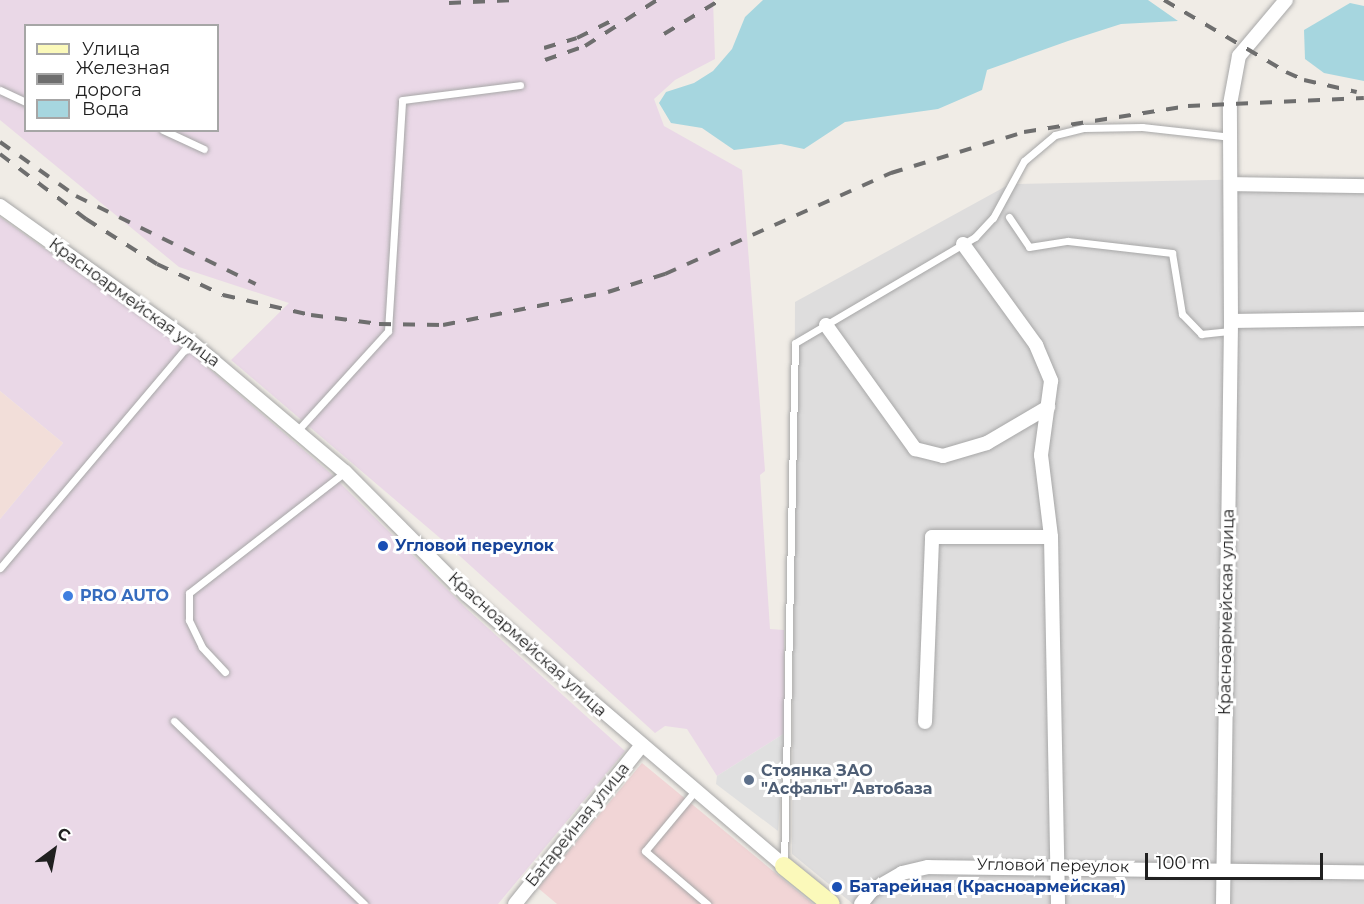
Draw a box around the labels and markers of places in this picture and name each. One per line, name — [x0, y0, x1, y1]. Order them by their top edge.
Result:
place label: Угловой переулок — [395, 536, 554, 556]
marker: Угловой переулок — [376, 539, 390, 553]
place label: PRO AUTO — [80, 586, 169, 606]
marker: PRO AUTO — [61, 589, 75, 603]
place label: Стоянка ЗАО "Асфальт" Автобаза — [761, 761, 932, 799]
marker: Стоянка ЗАО "Асфальт" Автобаза — [742, 773, 756, 787]
place label: Батарейная (Красноармейская) — [849, 877, 1126, 897]
marker: Батарейная (Красноармейская) — [830, 880, 844, 894]

